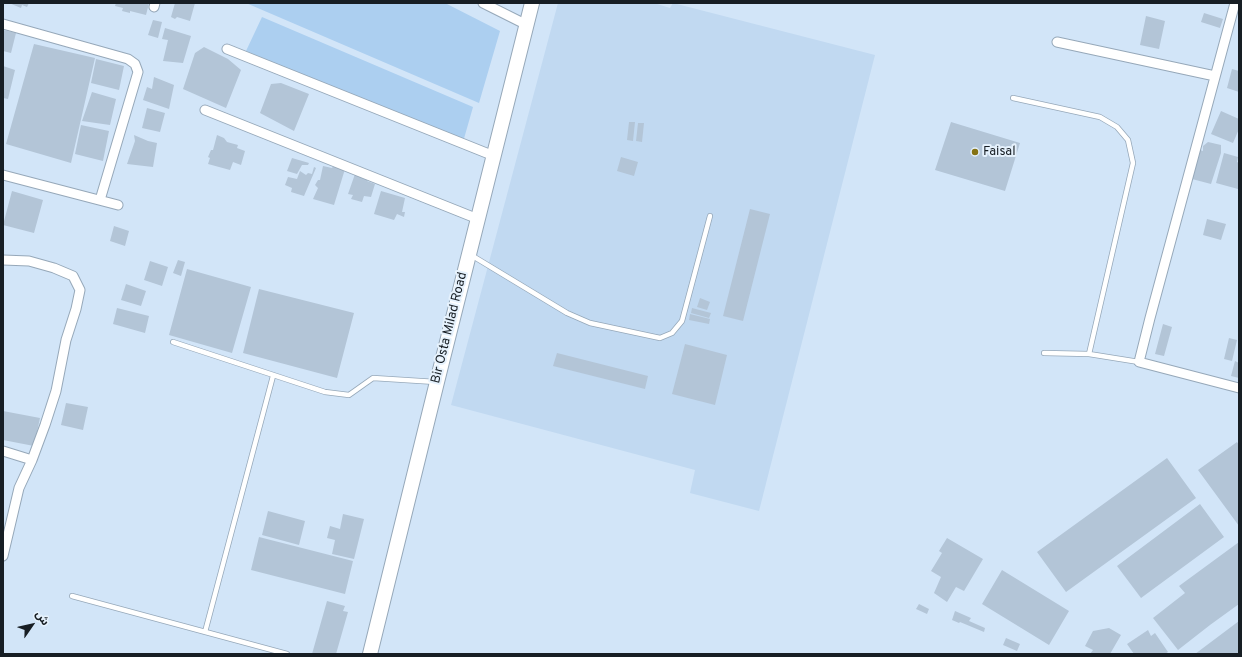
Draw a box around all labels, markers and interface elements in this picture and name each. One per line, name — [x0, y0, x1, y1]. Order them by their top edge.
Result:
place label: Faisal — [983, 144, 1016, 160]
marker: Faisal — [970, 147, 980, 157]
street label: Bir Osta Milad Road — [429, 271, 471, 385]
north arrow — [12, 605, 52, 645]
text: ش — [32, 608, 52, 628]

